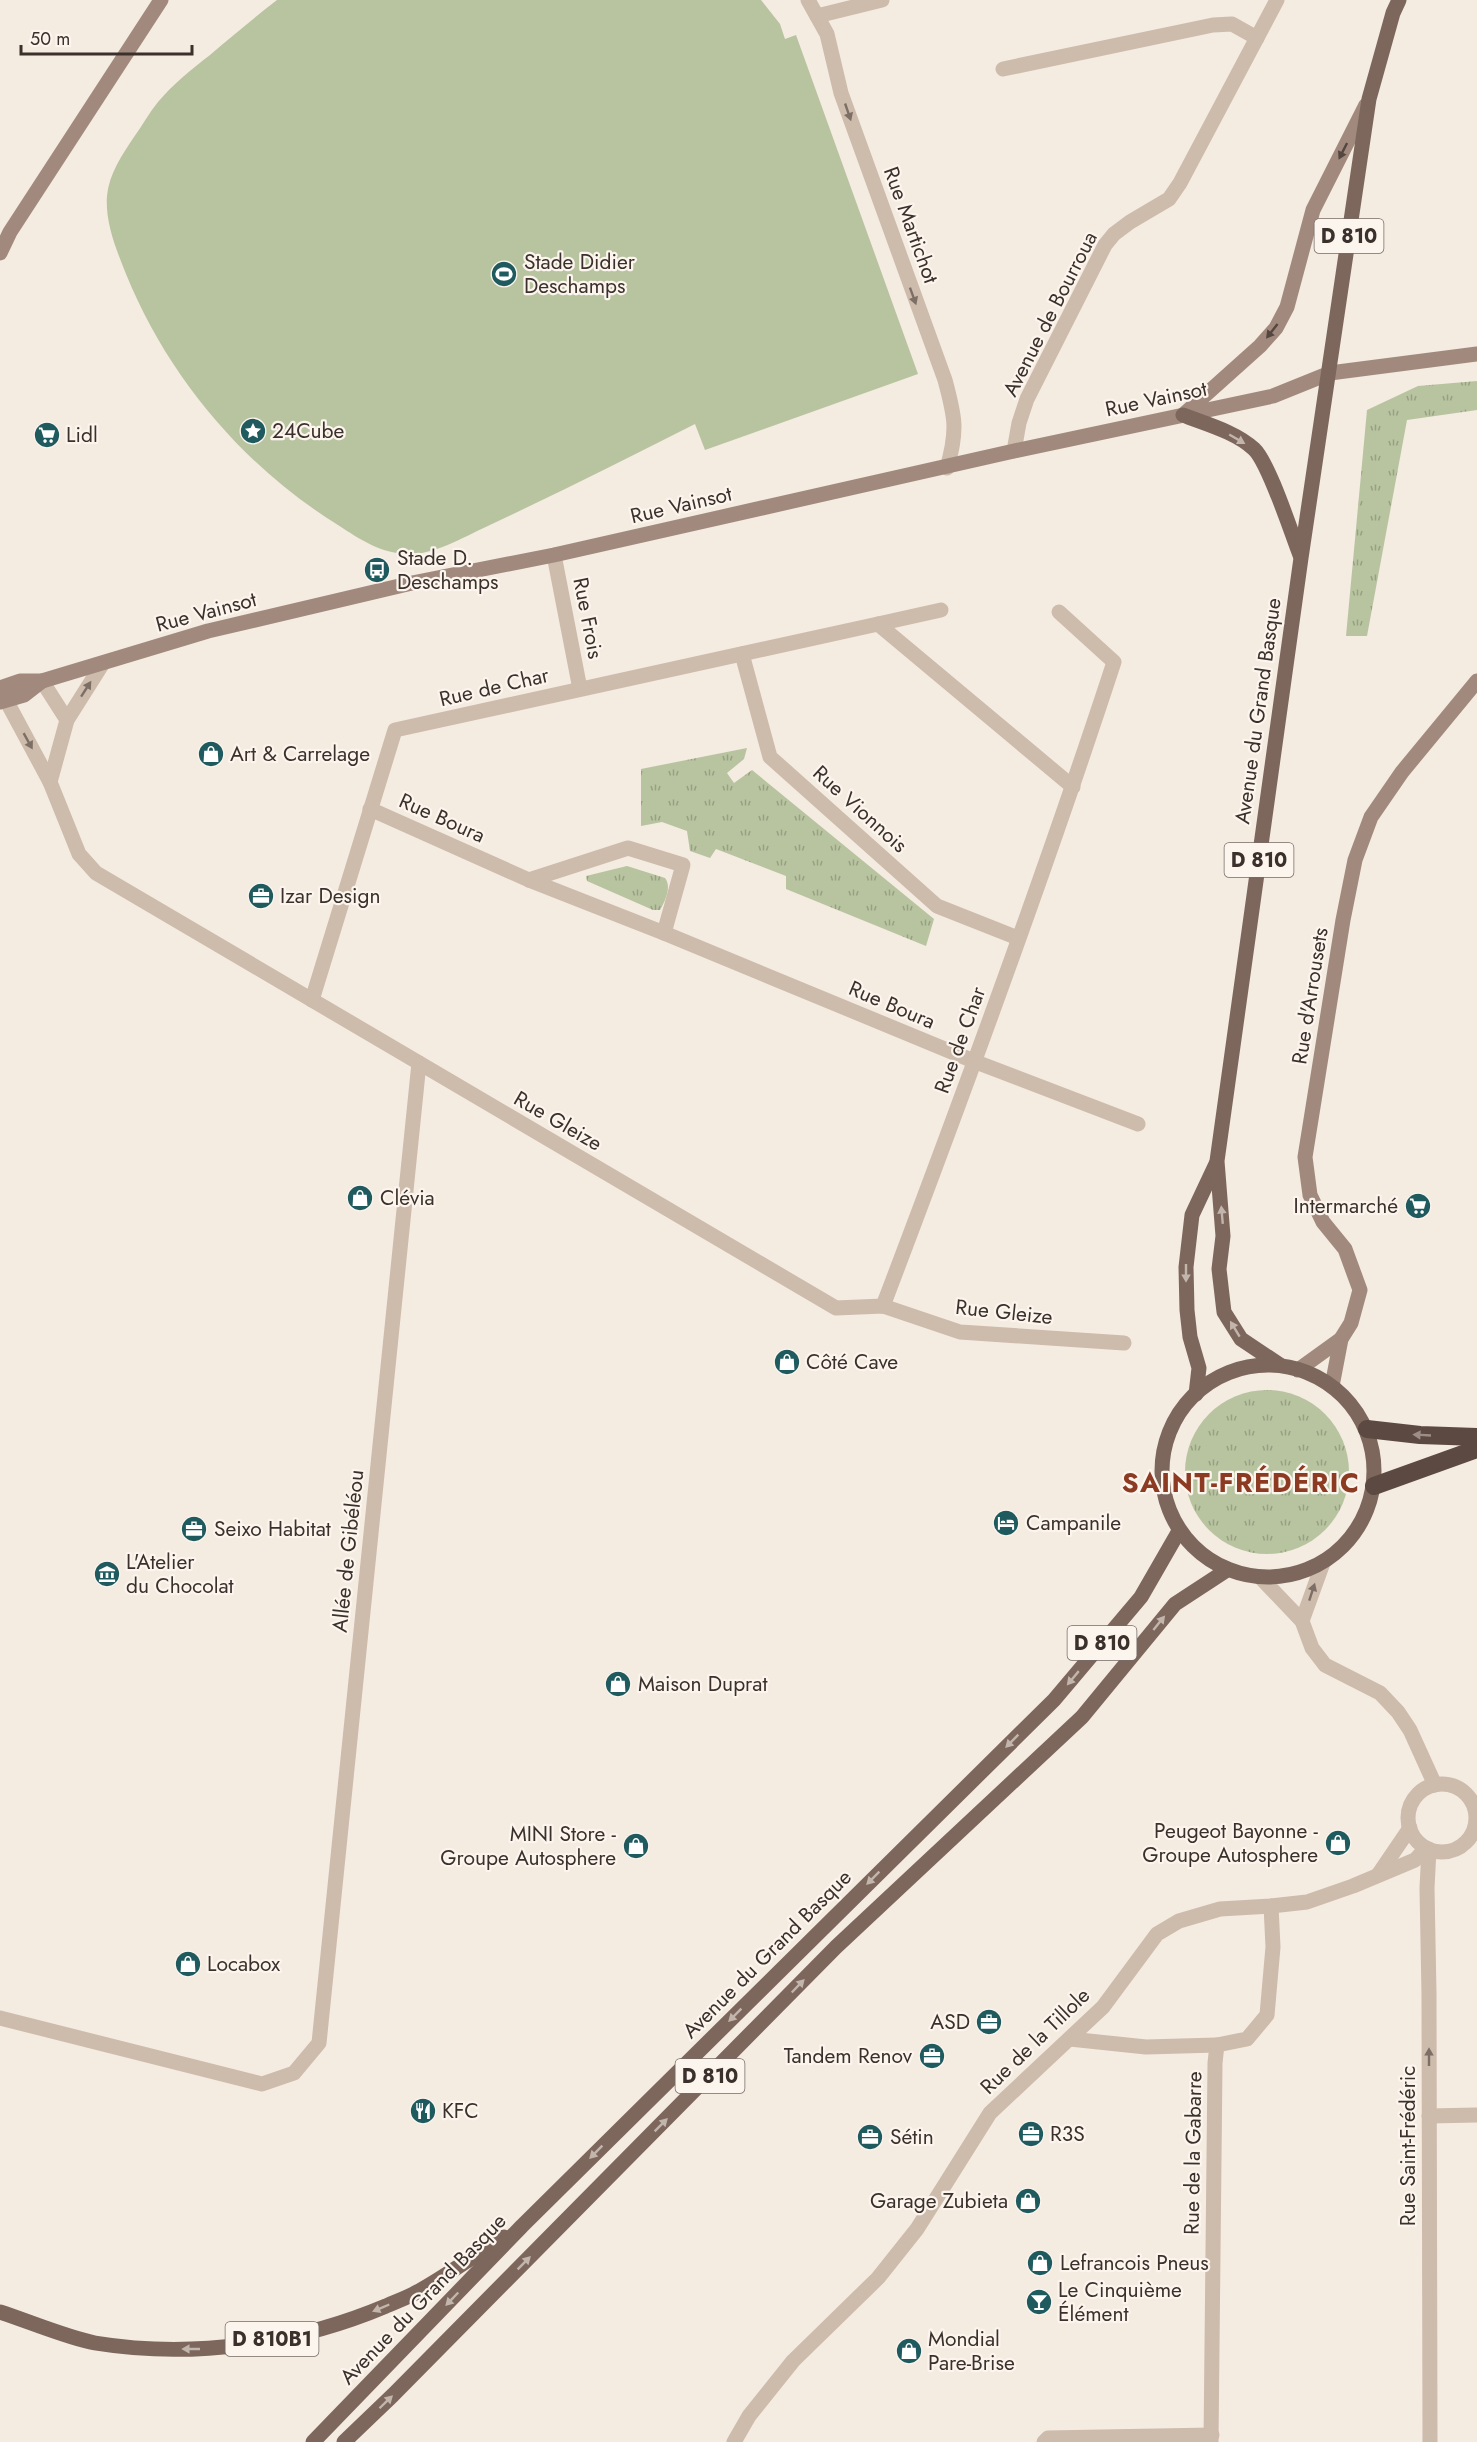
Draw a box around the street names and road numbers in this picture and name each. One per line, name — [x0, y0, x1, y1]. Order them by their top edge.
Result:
street label: Rue Martichot — [876, 162, 946, 288]
road number: D 810 — [1314, 219, 1384, 253]
street label: Avenue de Bourroua — [995, 226, 1105, 402]
street label: Rue Vainsot — [1102, 374, 1210, 424]
street label: Rue Vainsot — [627, 479, 735, 531]
street label: Rue Frois — [565, 575, 611, 661]
street label: Rue Vainsot — [152, 584, 260, 640]
street label: Avenue du Grand Basque — [1227, 596, 1289, 826]
street label: Rue de Char — [436, 660, 553, 714]
street label: Rue Vionnois — [806, 758, 914, 860]
street label: Rue Boura — [394, 786, 490, 850]
road number: D 810 — [1224, 843, 1294, 877]
street label: Rue d'Arrousets — [1284, 926, 1336, 1066]
street label: Rue Boura — [844, 973, 940, 1037]
street label: Rue de Char — [927, 982, 993, 1098]
street label: Rue Gleize — [508, 1084, 608, 1158]
street label: Rue Gleize — [954, 1292, 1054, 1332]
street label: Allée de Gibéléou — [325, 1468, 371, 1634]
road number: D 810 — [1068, 1626, 1136, 1660]
street label: Avenue du Grand Basque — [676, 1863, 858, 2045]
street label: Rue de la Tillole — [973, 1981, 1097, 2101]
road number: D 810 — [676, 2059, 744, 2093]
street label: Rue Saint-Frédéric — [1393, 2066, 1423, 2226]
street label: Rue de la Gabarre — [1177, 2071, 1209, 2235]
street label: Avenue du Grand Basque — [333, 2206, 513, 2391]
road number: D 810B1 — [226, 2322, 318, 2356]

